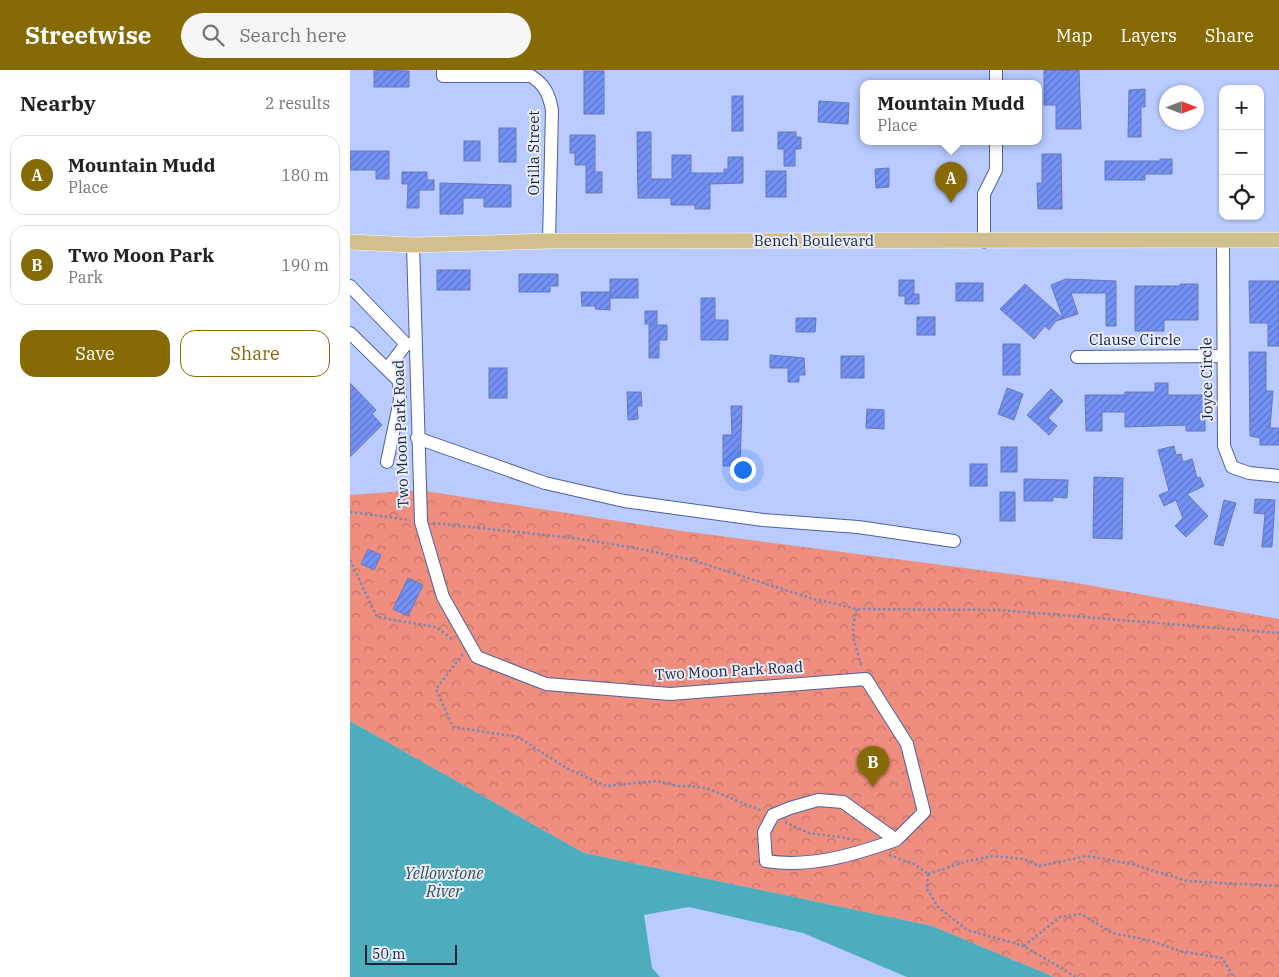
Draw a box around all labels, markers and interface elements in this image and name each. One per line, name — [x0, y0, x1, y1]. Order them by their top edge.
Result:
search box — [181, 13, 531, 58]
text: Streetwise — [25, 19, 151, 51]
icon: search — [199, 21, 227, 49]
text: Search here — [239, 23, 346, 47]
text: Map — [1056, 24, 1093, 47]
text: Layers — [1121, 24, 1177, 47]
text: Share — [1205, 24, 1254, 47]
popup — [860, 80, 1042, 145]
north arrow — [1159, 85, 1204, 130]
map controls — [1219, 85, 1264, 220]
button: + — [1219, 85, 1264, 130]
text: Nearby — [20, 89, 96, 117]
text: Mountain Mudd — [877, 91, 1025, 115]
text: 2 results — [265, 93, 330, 113]
street label: Orilla Street — [524, 111, 543, 195]
text: Place — [877, 115, 917, 135]
button: − — [1219, 130, 1264, 175]
text: Mountain Mudd — [68, 153, 216, 177]
pin: A — [935, 162, 967, 203]
text: A — [31, 165, 43, 185]
text: 180 m — [281, 165, 329, 185]
button: locate — [1219, 175, 1264, 220]
text: Place — [68, 177, 108, 197]
street label: Bench Boulevard — [754, 231, 874, 250]
text: Two Moon Park — [68, 243, 214, 267]
text: B — [31, 255, 43, 275]
text: 190 m — [281, 255, 329, 275]
text: Park — [68, 267, 103, 287]
button: Save — [20, 330, 170, 377]
button: Share — [180, 330, 330, 377]
street label: Clause Circle — [1089, 330, 1181, 349]
street label: Joyce Circle — [1196, 337, 1217, 421]
street label: Two Moon Park Road — [388, 359, 413, 509]
your location — [730, 457, 756, 483]
street label: Two Moon Park Road — [654, 657, 804, 684]
pin: B — [857, 746, 889, 787]
water label: Yellowstone River — [405, 863, 483, 901]
scale bar — [365, 942, 458, 965]
text: 50 m — [372, 945, 405, 963]

